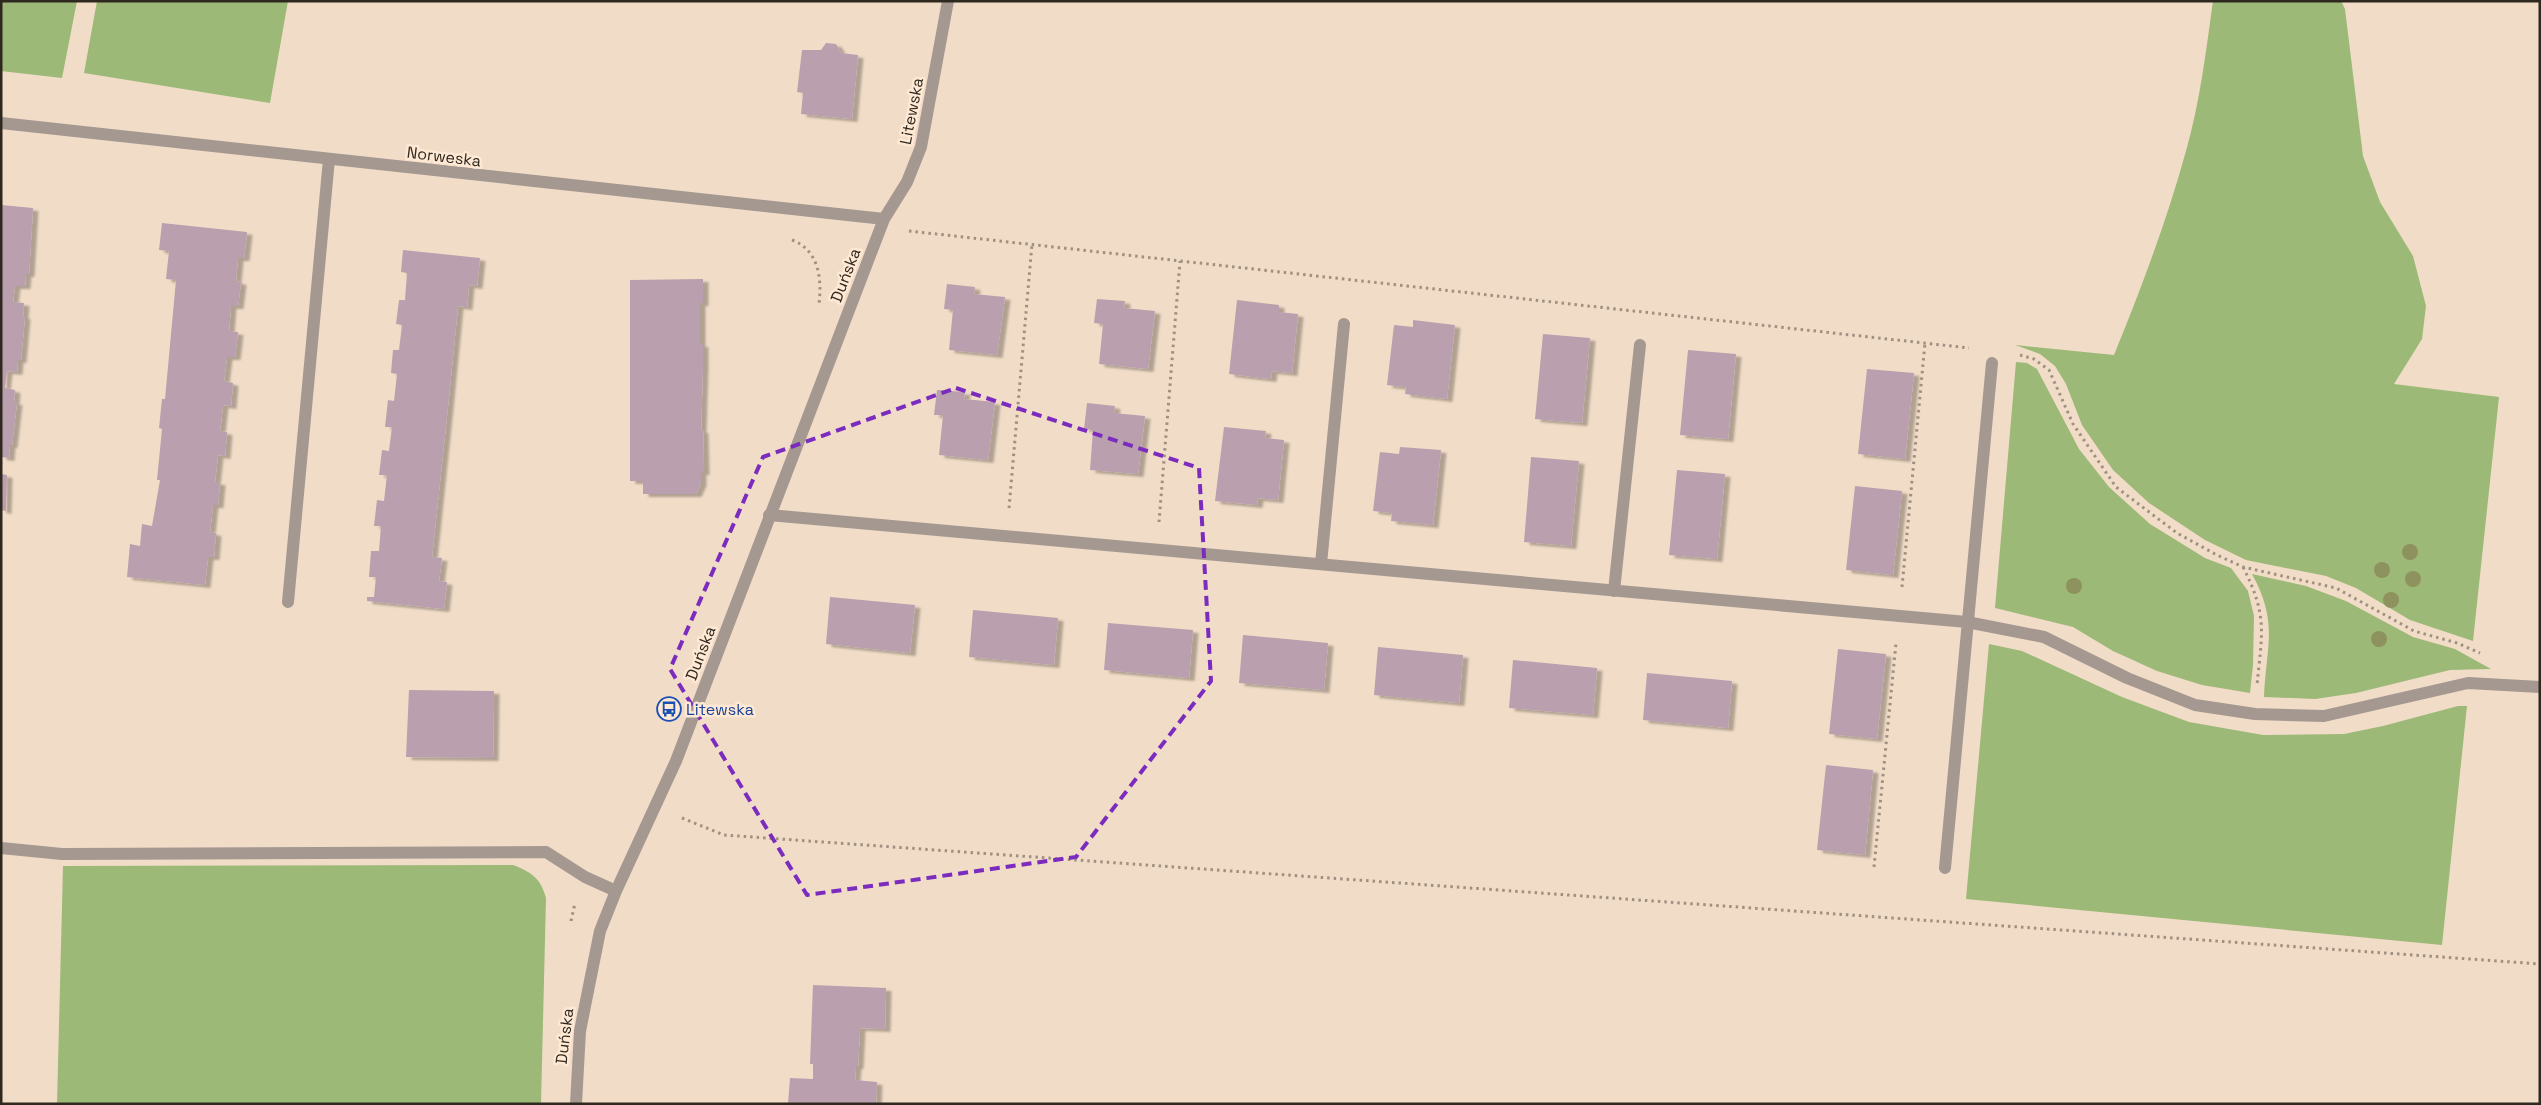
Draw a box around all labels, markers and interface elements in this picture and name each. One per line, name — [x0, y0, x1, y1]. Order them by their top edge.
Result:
street label: Litewska — [895, 76, 928, 146]
street label: Norweska — [406, 142, 482, 171]
street label: Duńska — [826, 245, 865, 305]
street label: Duńska — [681, 623, 720, 683]
bus stop icon: Litewska — [656, 696, 682, 722]
place label: Litewska — [686, 699, 754, 720]
street label: Duńska — [551, 1007, 578, 1065]

